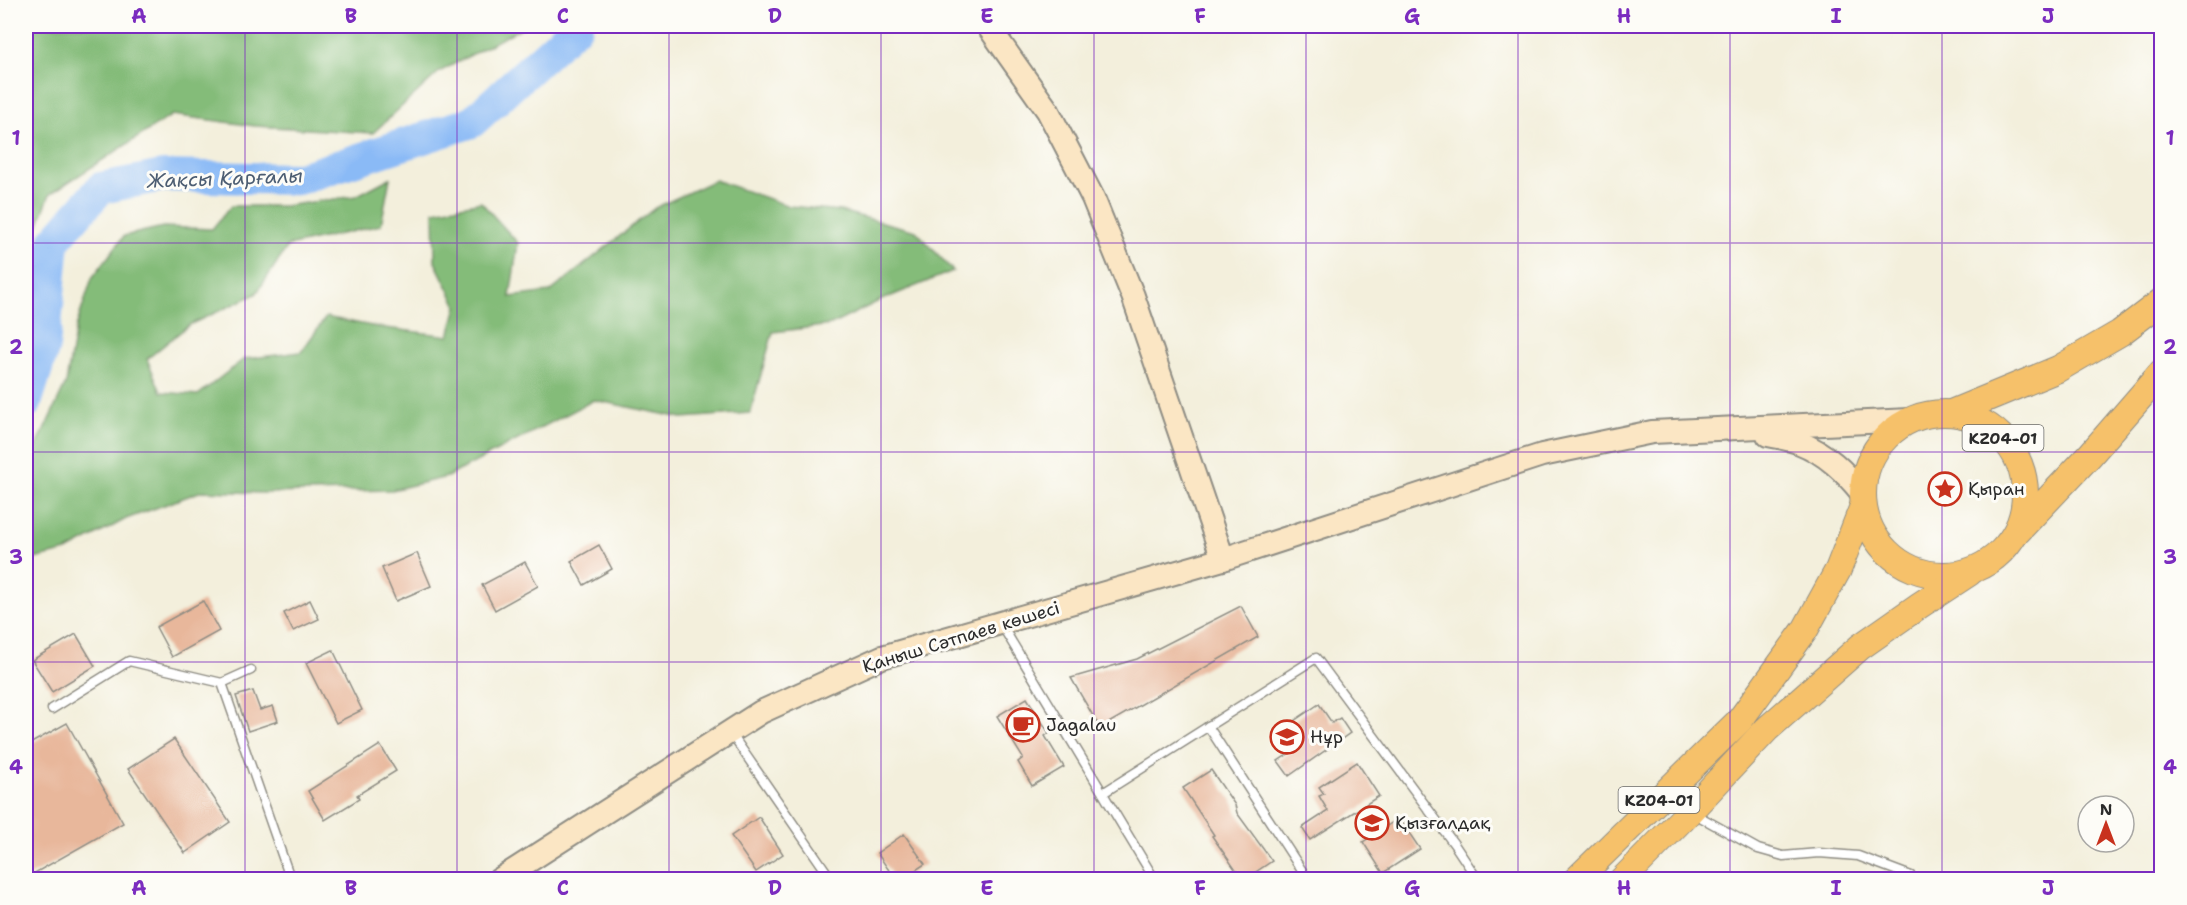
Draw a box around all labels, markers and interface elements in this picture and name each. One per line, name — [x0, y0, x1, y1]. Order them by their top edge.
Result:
text: A — [131, 3, 147, 29]
text: B — [345, 3, 357, 29]
text: C — [557, 3, 569, 29]
text: D — [768, 3, 782, 29]
text: E — [980, 3, 994, 29]
text: F — [1194, 3, 1206, 29]
text: G — [1404, 3, 1420, 29]
text: H — [1617, 3, 1631, 29]
text: I — [1830, 3, 1842, 29]
text: J — [2042, 3, 2055, 29]
text: 1 — [11, 125, 21, 151]
text: 1 — [2165, 125, 2175, 151]
water label: Жақсы Қарғалы — [146, 162, 303, 194]
text: 2 — [9, 334, 23, 360]
text: 2 — [2163, 334, 2177, 360]
road number: KZ04-01 — [1962, 425, 2044, 451]
place icon: Қыран — [1927, 471, 1963, 507]
place label: Қыран — [1968, 477, 2025, 501]
text: 3 — [9, 544, 23, 570]
text: 3 — [2163, 544, 2177, 570]
street label: Қаныш Сәтпаев көшесі — [859, 596, 1063, 678]
cafe icon: Jagalau — [1005, 707, 1041, 743]
place label: Jagalau — [1046, 713, 1116, 737]
school or university icon: Нұр — [1269, 719, 1305, 755]
place label: Нұр — [1310, 725, 1343, 749]
text: 4 — [9, 754, 23, 780]
text: 4 — [2163, 754, 2177, 780]
road number: KZ04-01 — [1618, 787, 1700, 813]
north arrow — [2076, 794, 2136, 854]
text: N — [2100, 799, 2112, 820]
school or university icon: Қызғалдақ — [1354, 805, 1390, 841]
place label: Қызғалдақ — [1395, 811, 1490, 835]
text: A — [131, 875, 147, 901]
text: B — [345, 875, 357, 901]
text: C — [557, 875, 569, 901]
text: D — [768, 875, 782, 901]
text: E — [980, 875, 994, 901]
text: F — [1194, 875, 1206, 901]
text: G — [1404, 875, 1420, 901]
text: H — [1617, 875, 1631, 901]
text: I — [1830, 875, 1842, 901]
text: J — [2042, 875, 2055, 901]

